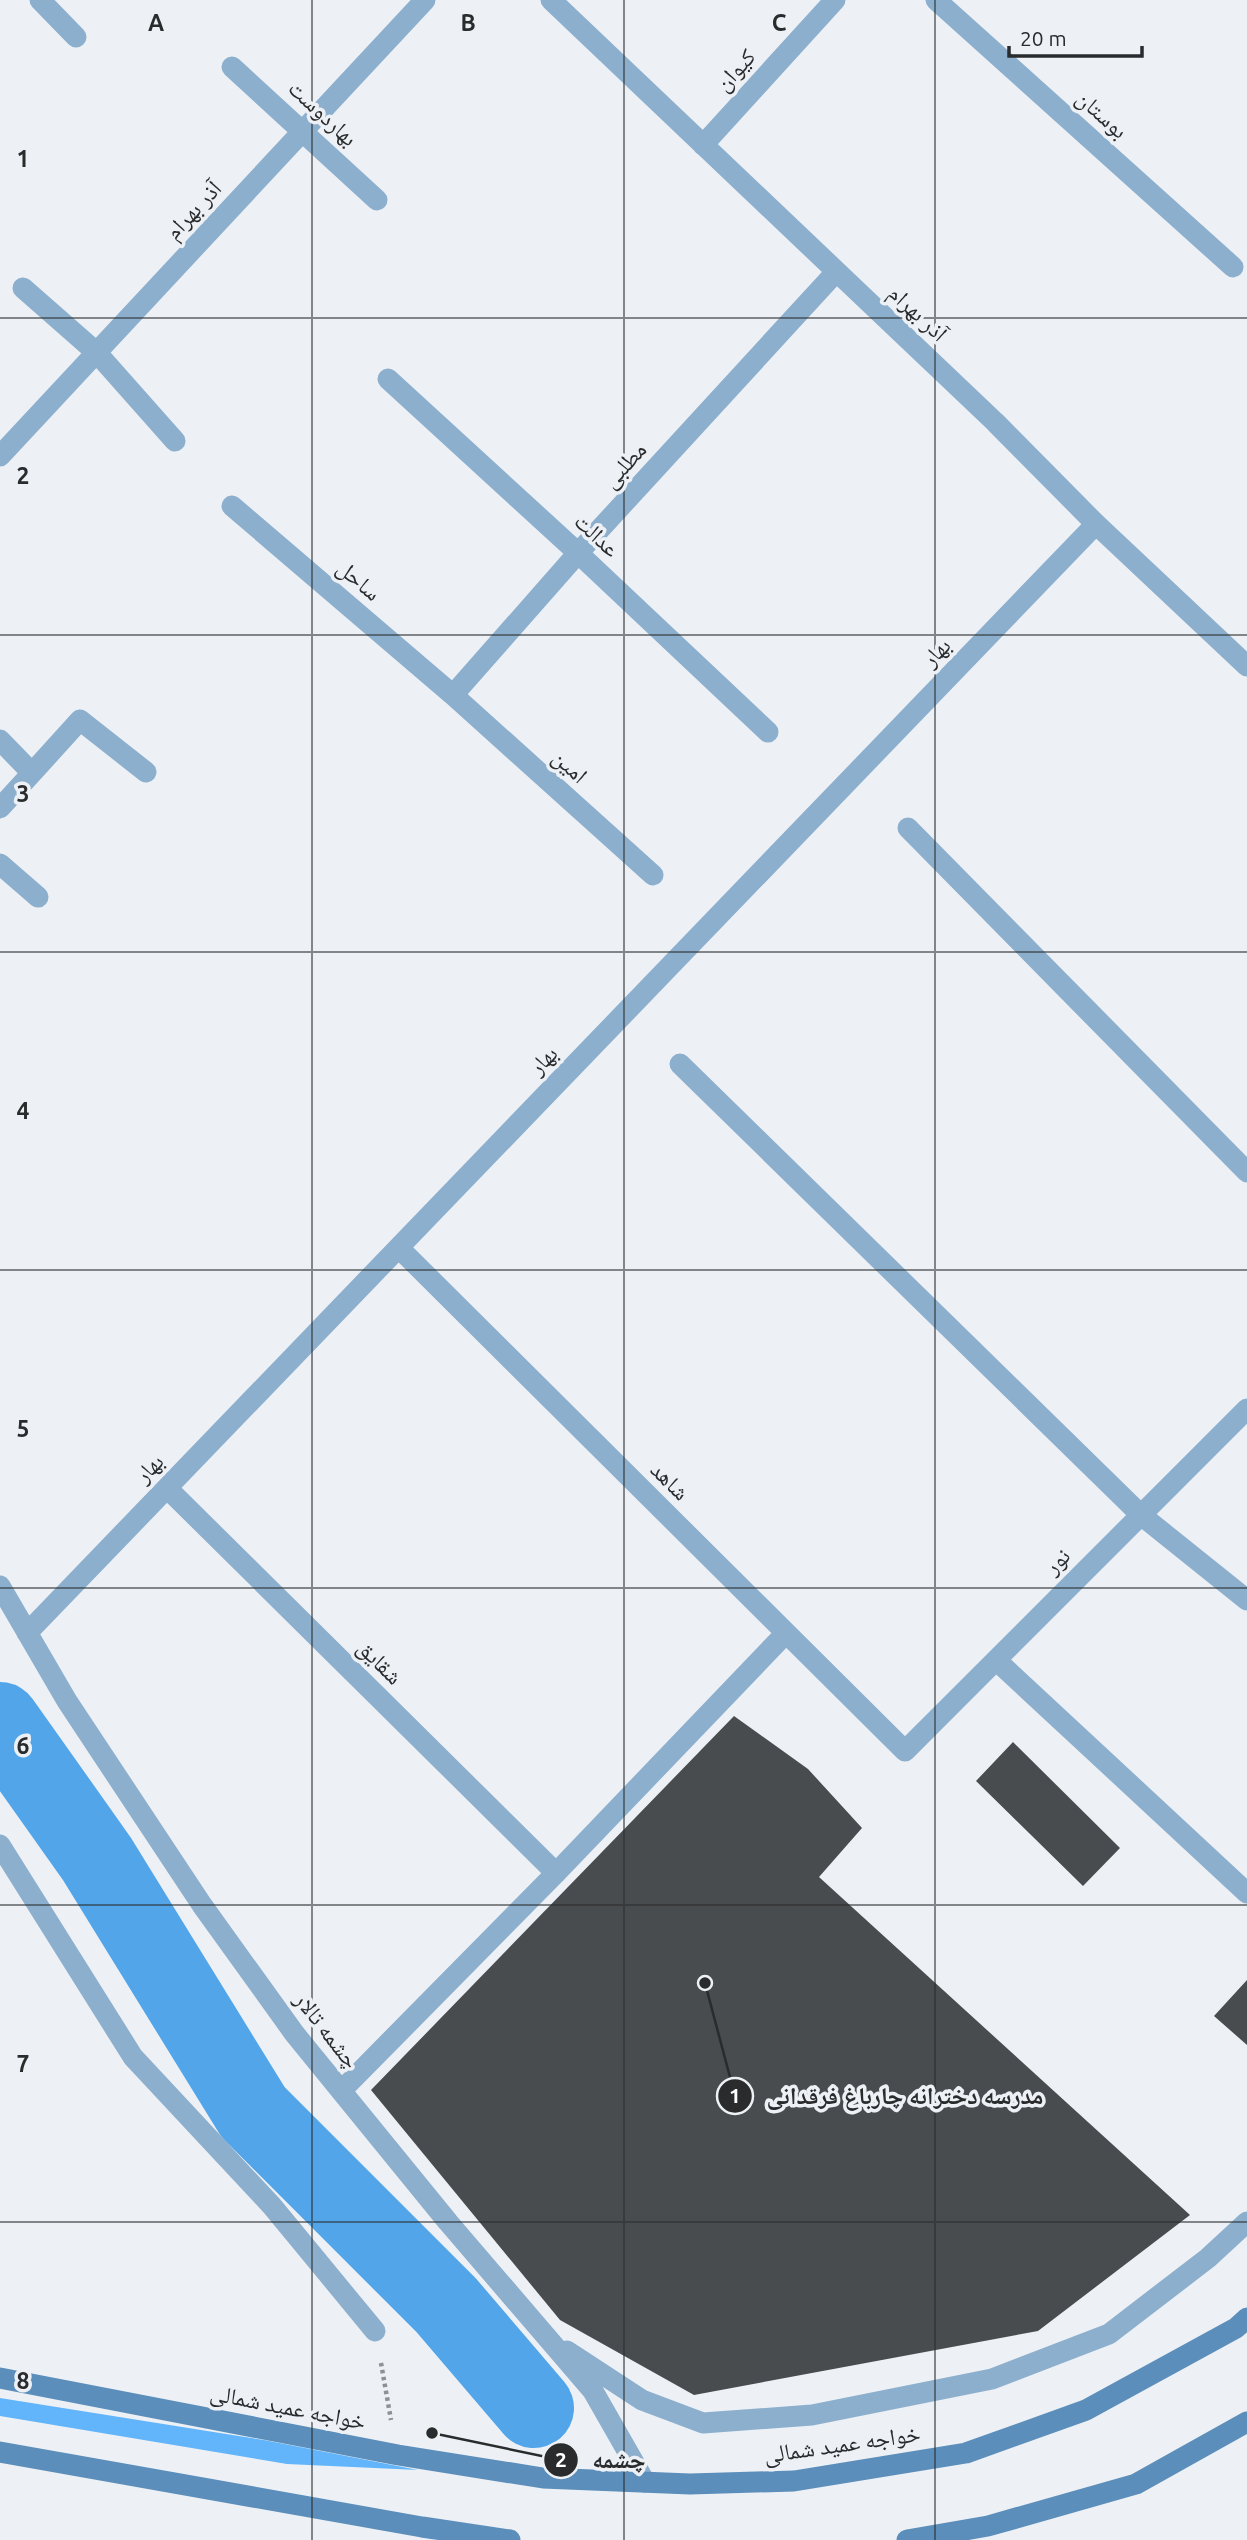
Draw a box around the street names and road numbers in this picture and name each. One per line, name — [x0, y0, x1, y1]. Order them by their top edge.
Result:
street label: کیوان — [709, 43, 762, 97]
street label: بهاردوست — [283, 75, 363, 152]
street label: بوستان — [1070, 84, 1133, 144]
street label: آذر بهرام — [160, 175, 229, 247]
street label: آذر بهرام — [881, 280, 953, 349]
street label: مطلبی — [597, 437, 652, 494]
street label: عدالت — [570, 508, 625, 562]
street label: ساحل — [331, 554, 386, 607]
street label: بهار — [916, 632, 956, 673]
street label: امین — [547, 744, 593, 789]
street label: بهار — [523, 1040, 563, 1081]
street label: بهار — [129, 1448, 169, 1489]
street label: شاهد — [646, 1456, 695, 1505]
street label: نور — [1038, 1543, 1075, 1580]
street label: شقایق — [352, 1634, 408, 1690]
street label: چشمه تالار — [288, 1986, 365, 2074]
street label: خواجه عمید شمالی — [208, 2379, 368, 2436]
street label: خواجه عمید شمالی — [762, 2420, 922, 2469]

